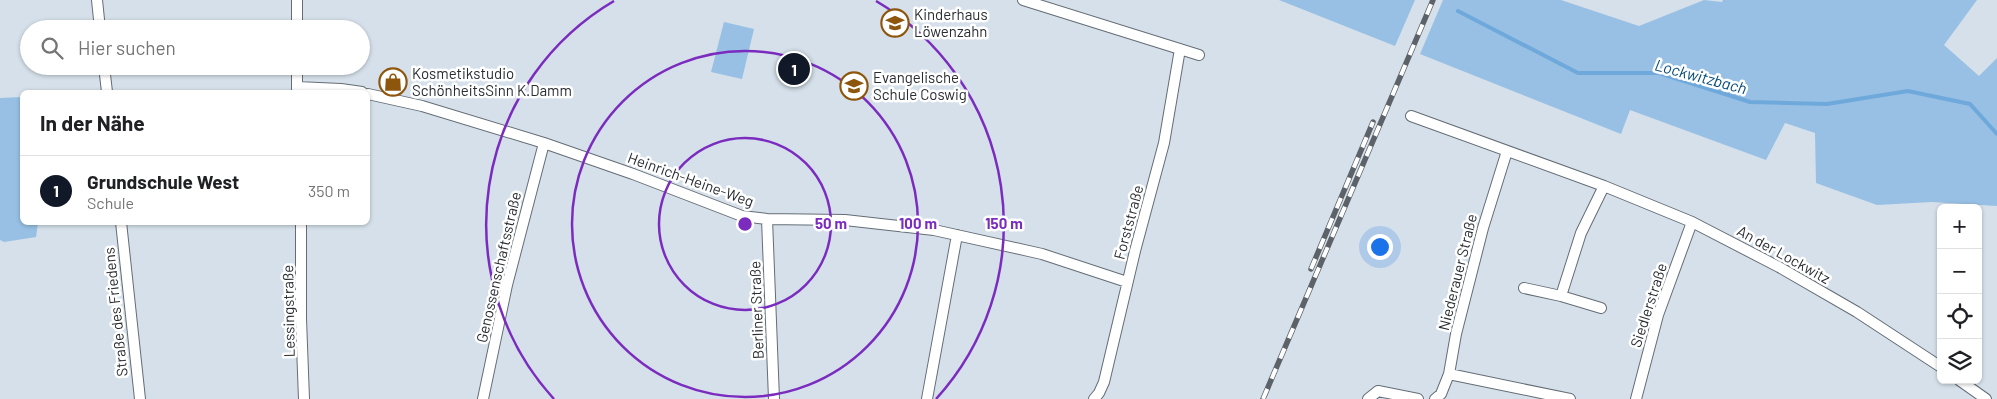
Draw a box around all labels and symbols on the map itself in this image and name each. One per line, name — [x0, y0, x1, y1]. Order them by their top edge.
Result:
place label: Kinderhaus Löwenzahn — [914, 5, 988, 40]
school or university icon: Kinderhaus Löwenzahn — [880, 8, 910, 38]
pin: 1 — [778, 50, 810, 88]
water label: Lockwitzbach — [1653, 55, 1749, 97]
place label: Kosmetikstudio SchönheitsSinn K.Damm — [412, 64, 572, 99]
shop icon: Kosmetikstudio SchönheitsSinn K.Damm — [378, 67, 408, 97]
place label: Evangelische Schule Coswig — [873, 68, 967, 103]
school or university icon: Evangelische Schule Coswig — [839, 71, 869, 101]
street label: Heinrich-Heine-Weg — [626, 148, 756, 210]
street label: Forststraße — [1109, 183, 1147, 261]
street label: Genossenschaftsstraße — [472, 190, 524, 344]
street label: Niederauer Straße — [1434, 212, 1480, 332]
text: 50 m — [815, 214, 847, 232]
text: 100 m — [899, 214, 937, 232]
text: 150 m — [985, 214, 1023, 232]
centre of rings — [736, 215, 754, 233]
street label: An der Lockwitz — [1734, 221, 1834, 287]
your location — [1367, 234, 1393, 260]
street label: Straße des Friedens — [99, 246, 131, 378]
street label: Siedlerstraße — [1626, 260, 1670, 350]
street label: Berliner Straße — [745, 261, 767, 359]
street label: Lessingstraße — [278, 265, 298, 357]

